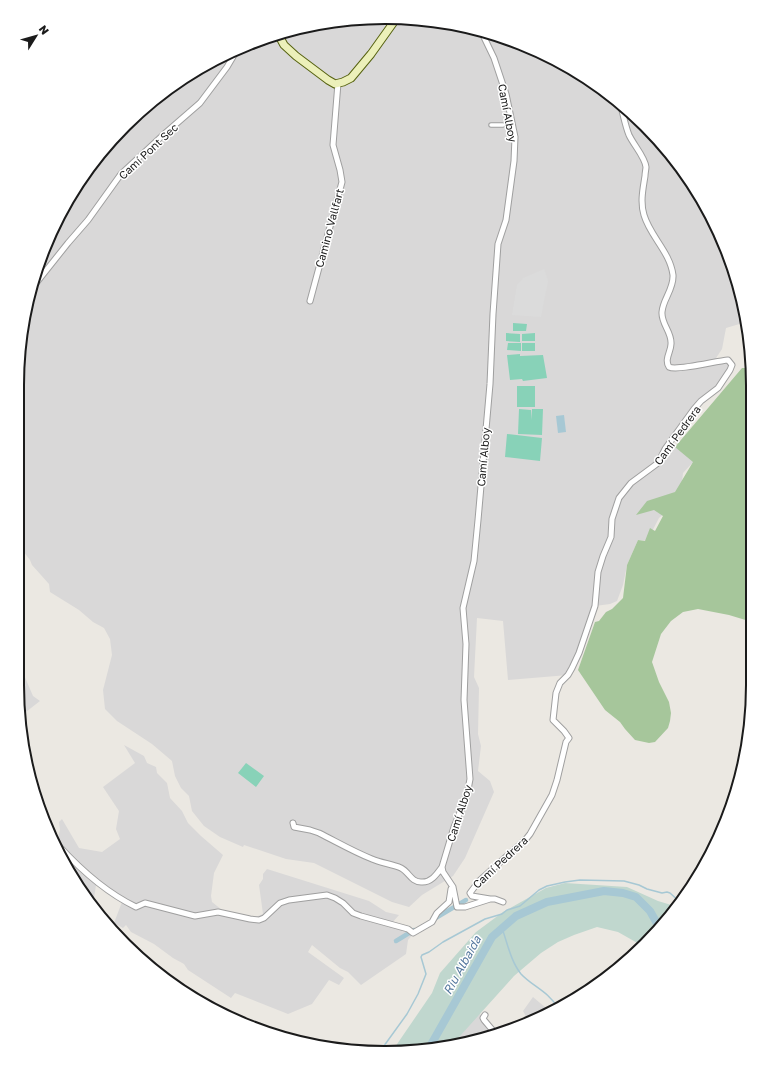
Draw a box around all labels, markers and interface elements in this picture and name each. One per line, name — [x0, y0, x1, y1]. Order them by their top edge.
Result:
north arrow — [16, 16, 56, 56]
text: N — [37, 22, 52, 37]
street label: Camí Alboy — [496, 83, 520, 143]
street label: Camí Pont Sec — [116, 120, 180, 182]
street label: Camino Vallfart — [312, 187, 346, 269]
street label: Camí Pedrera — [651, 403, 703, 467]
street label: Camí Alboy — [474, 427, 492, 487]
street label: Camí Alboy — [444, 783, 474, 843]
street label: Camí Pedrera — [470, 833, 530, 891]
water label: Riu Albaida — [440, 932, 485, 997]

